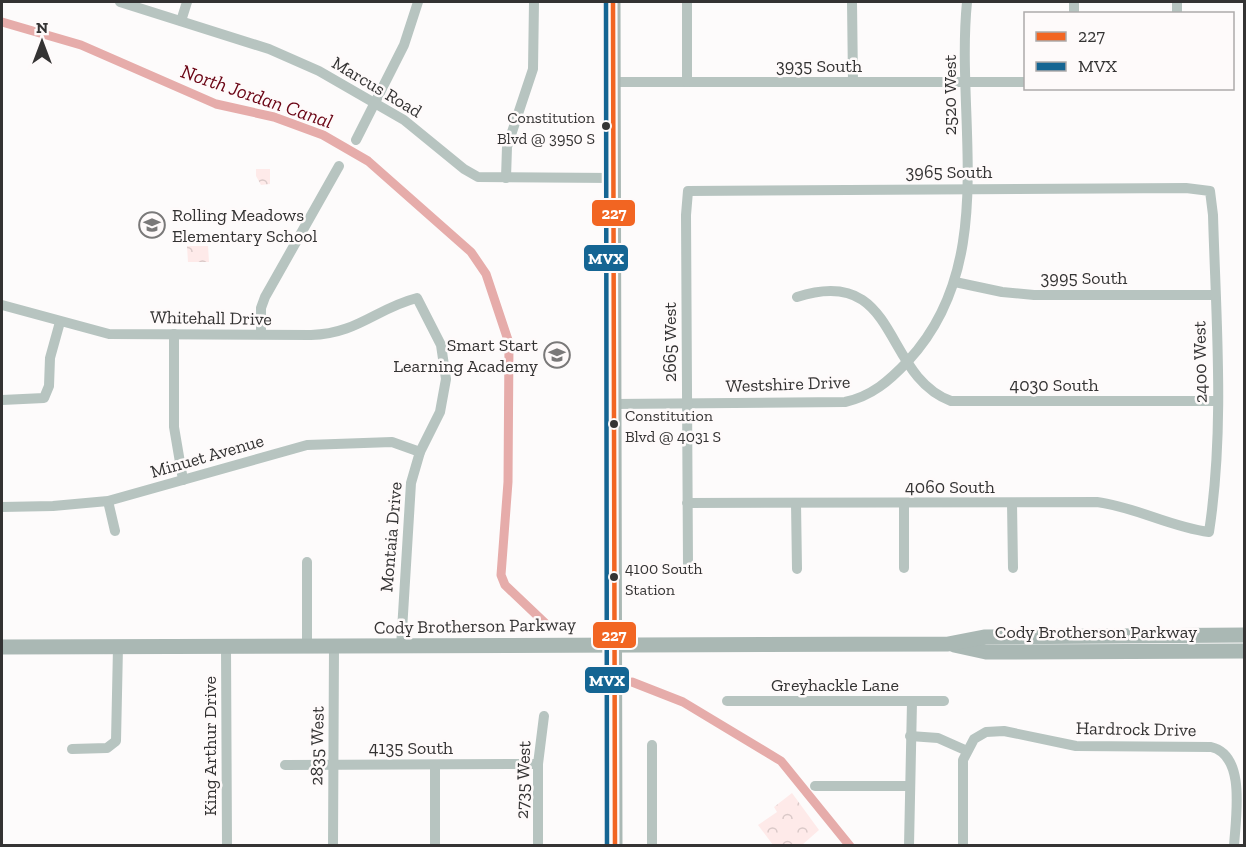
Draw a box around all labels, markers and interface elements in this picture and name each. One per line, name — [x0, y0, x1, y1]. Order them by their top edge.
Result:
north arrow — [12, 12, 72, 72]
legend — [1024, 12, 1234, 90]
text: N — [36, 18, 48, 37]
text: 227 — [1078, 25, 1106, 47]
street label: Marcus Road — [328, 52, 426, 123]
street label: 2520 West — [939, 54, 961, 135]
street label: 3935 South — [776, 55, 862, 77]
text: MVX — [1078, 55, 1118, 77]
water label: North Jordan Canal — [178, 59, 336, 133]
place label: Constitution Blvd @ 3950 S — [497, 108, 596, 148]
marker: Constitution Blvd @ 3950 S — [600, 120, 612, 132]
street label: 3965 South — [906, 161, 992, 183]
line badge: 227 — [591, 199, 636, 227]
place label: Rolling Meadows Elementary School — [172, 204, 317, 247]
text: 227 — [601, 204, 627, 223]
school or university icon: Rolling Meadows Elementary School — [137, 210, 167, 240]
line badge: MVX — [583, 244, 629, 272]
text: MVX — [588, 249, 624, 268]
street label: 3995 South — [1041, 267, 1127, 289]
street label: 2665 West — [659, 302, 681, 382]
street label: Whitehall Drive — [150, 306, 272, 330]
street label: 2400 West — [1188, 320, 1212, 403]
place label: Smart Start Learning Academy — [393, 334, 539, 377]
school or university icon: Smart Start Learning Academy — [542, 340, 572, 370]
street label: Westshire Drive — [725, 371, 851, 397]
street label: 4030 South — [1009, 374, 1099, 396]
place label: Constitution Blvd @ 4031 S — [625, 406, 721, 446]
marker: Constitution Blvd @ 4031 S — [608, 418, 620, 430]
street label: Minuet Avenue — [148, 429, 266, 483]
street label: 4060 South — [905, 476, 995, 498]
street label: Montaia Drive — [375, 481, 407, 593]
place label: 4100 South Station — [625, 559, 702, 599]
marker: 4100 South Station — [608, 571, 620, 583]
street label: Cody Brotherson Parkway — [374, 613, 577, 639]
line badge: 227 — [592, 621, 637, 649]
street label: Cody Brotherson Parkway — [995, 621, 1198, 643]
text: 227 — [601, 626, 627, 645]
line badge: MVX — [584, 666, 630, 694]
text: MVX — [589, 671, 625, 690]
street label: Greyhackle Lane — [771, 674, 899, 696]
street label: King Arthur Drive — [199, 676, 221, 816]
street label: 2835 West — [305, 706, 329, 786]
street label: Hardrock Drive — [1076, 717, 1196, 741]
street label: 4135 South — [369, 737, 453, 759]
street label: 2735 West — [511, 740, 535, 819]

